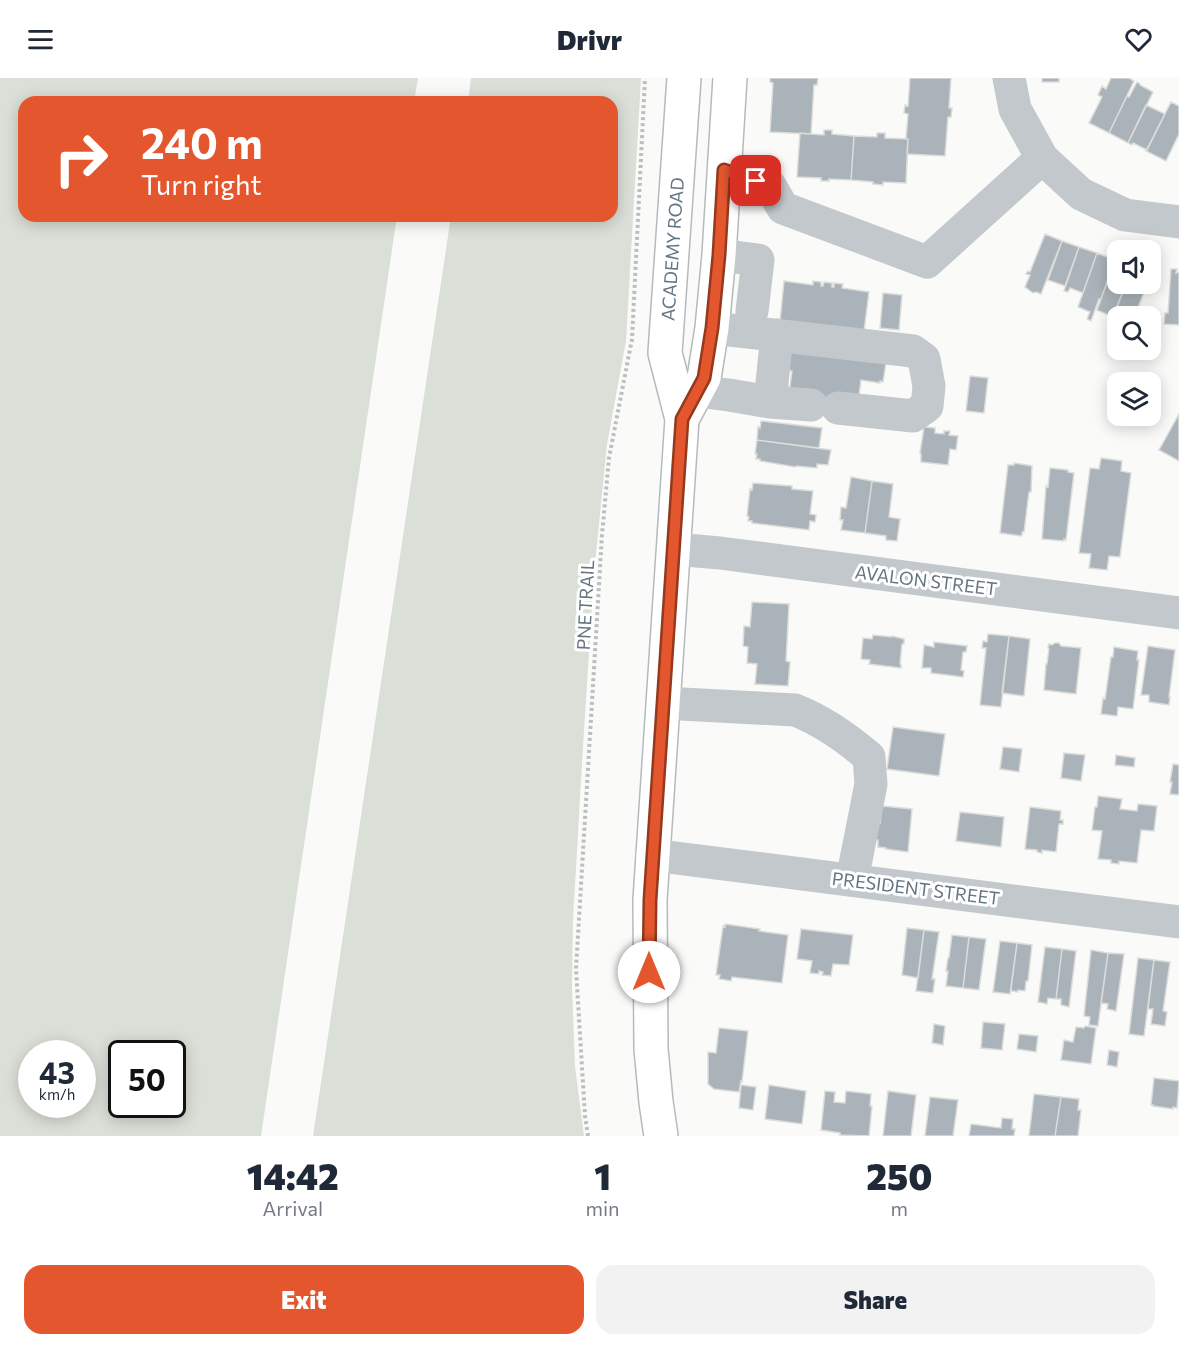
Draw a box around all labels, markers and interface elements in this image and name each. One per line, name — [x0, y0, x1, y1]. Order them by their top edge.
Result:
icon: menu — [24, 23, 57, 56]
text: Drivr — [557, 23, 622, 56]
icon: heart — [1122, 23, 1155, 56]
text: 240 m — [141, 116, 263, 168]
icon: right — [42, 120, 120, 198]
pin — [730, 155, 781, 206]
icon: arrive — [739, 164, 772, 197]
text: Turn right — [141, 168, 261, 201]
street label: ACADEMY ROAD — [656, 177, 688, 322]
map controls — [1107, 240, 1161, 426]
button: sound — [1107, 240, 1161, 294]
button: search — [1107, 306, 1161, 360]
button: layers — [1107, 372, 1161, 426]
street label: PNE TRAIL — [572, 559, 598, 651]
street label: AVALON STREET — [854, 560, 998, 600]
street label: PRESIDENT STREET — [831, 867, 1001, 909]
position arrow — [617, 940, 681, 1004]
speed limit sign: 50 — [108, 1040, 186, 1118]
text: 43 — [39, 1053, 75, 1090]
text: km/h — [39, 1085, 75, 1103]
text: 14:42 — [247, 1153, 339, 1197]
text: 1 — [594, 1153, 611, 1197]
text: 250 — [866, 1153, 932, 1197]
text: Arrival — [263, 1196, 323, 1220]
text: min — [586, 1196, 620, 1220]
text: m — [891, 1196, 908, 1220]
button: Exit — [24, 1265, 584, 1334]
button: Share — [596, 1265, 1155, 1334]

